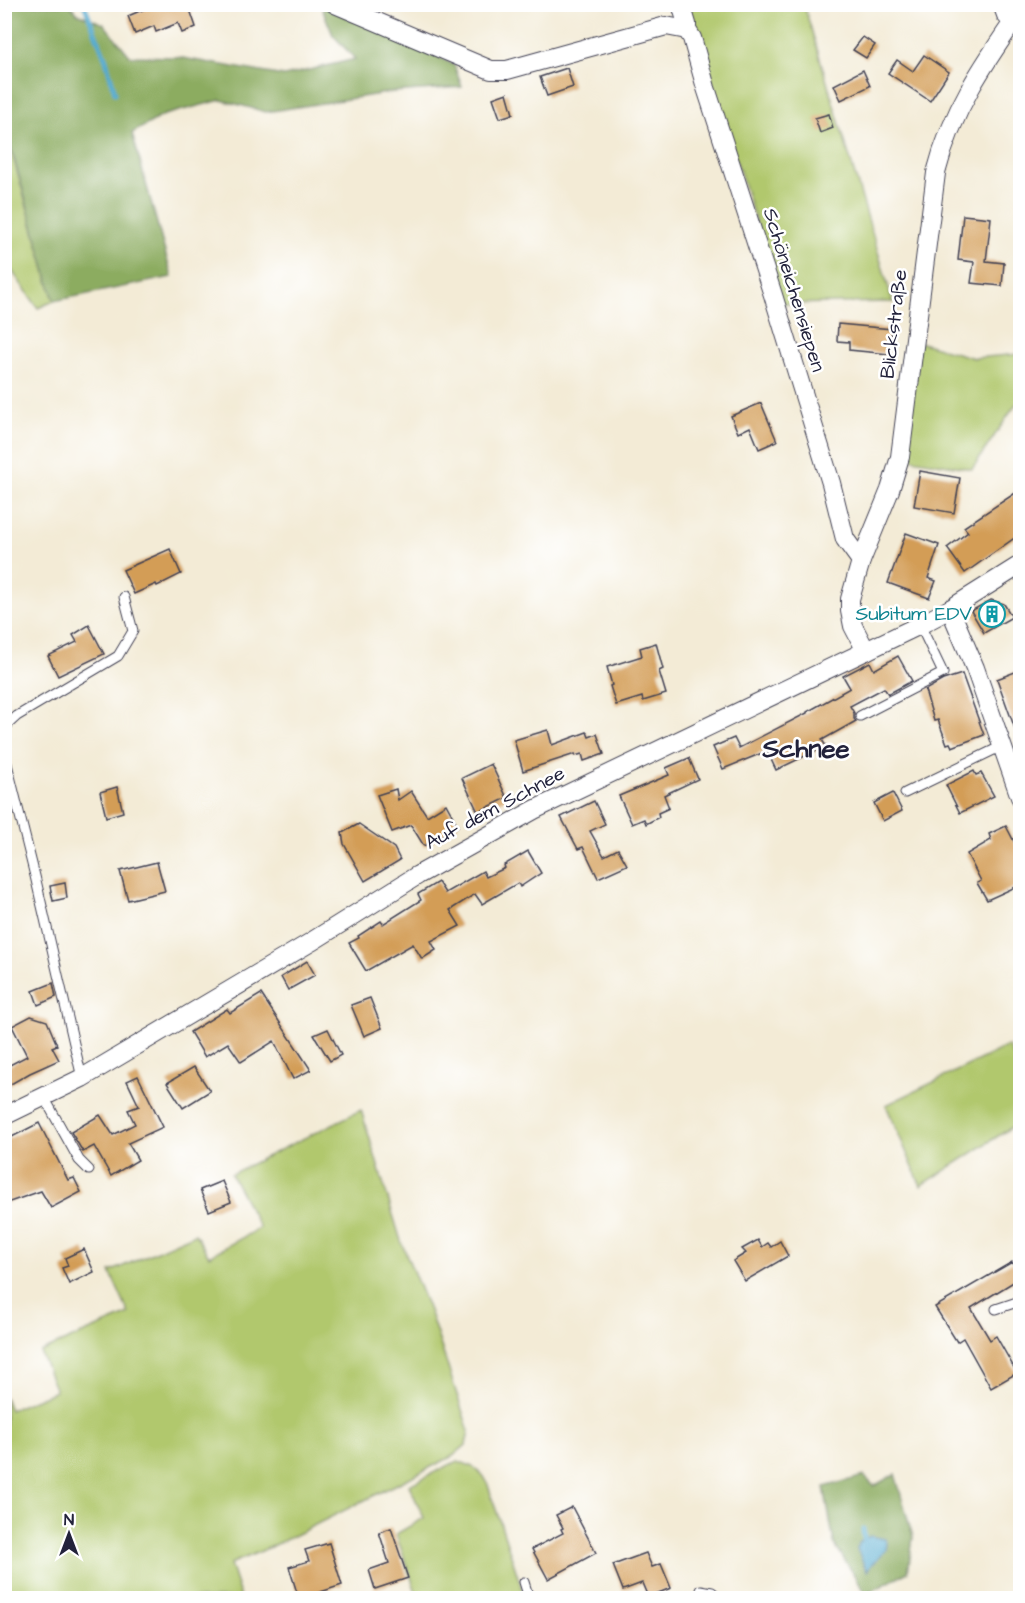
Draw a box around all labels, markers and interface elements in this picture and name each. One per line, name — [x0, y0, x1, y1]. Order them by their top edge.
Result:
street label: Schöneichensiepen — [756, 205, 832, 375]
street label: Blickstraße — [873, 268, 915, 380]
building icon: Subitum EDV — [977, 599, 1007, 629]
place label: Subitum EDV — [856, 600, 972, 628]
district label: Schnee — [761, 731, 850, 767]
street label: Auf dem Schnee — [420, 759, 570, 857]
north arrow — [39, 1504, 99, 1564]
text: N — [64, 1509, 74, 1531]

